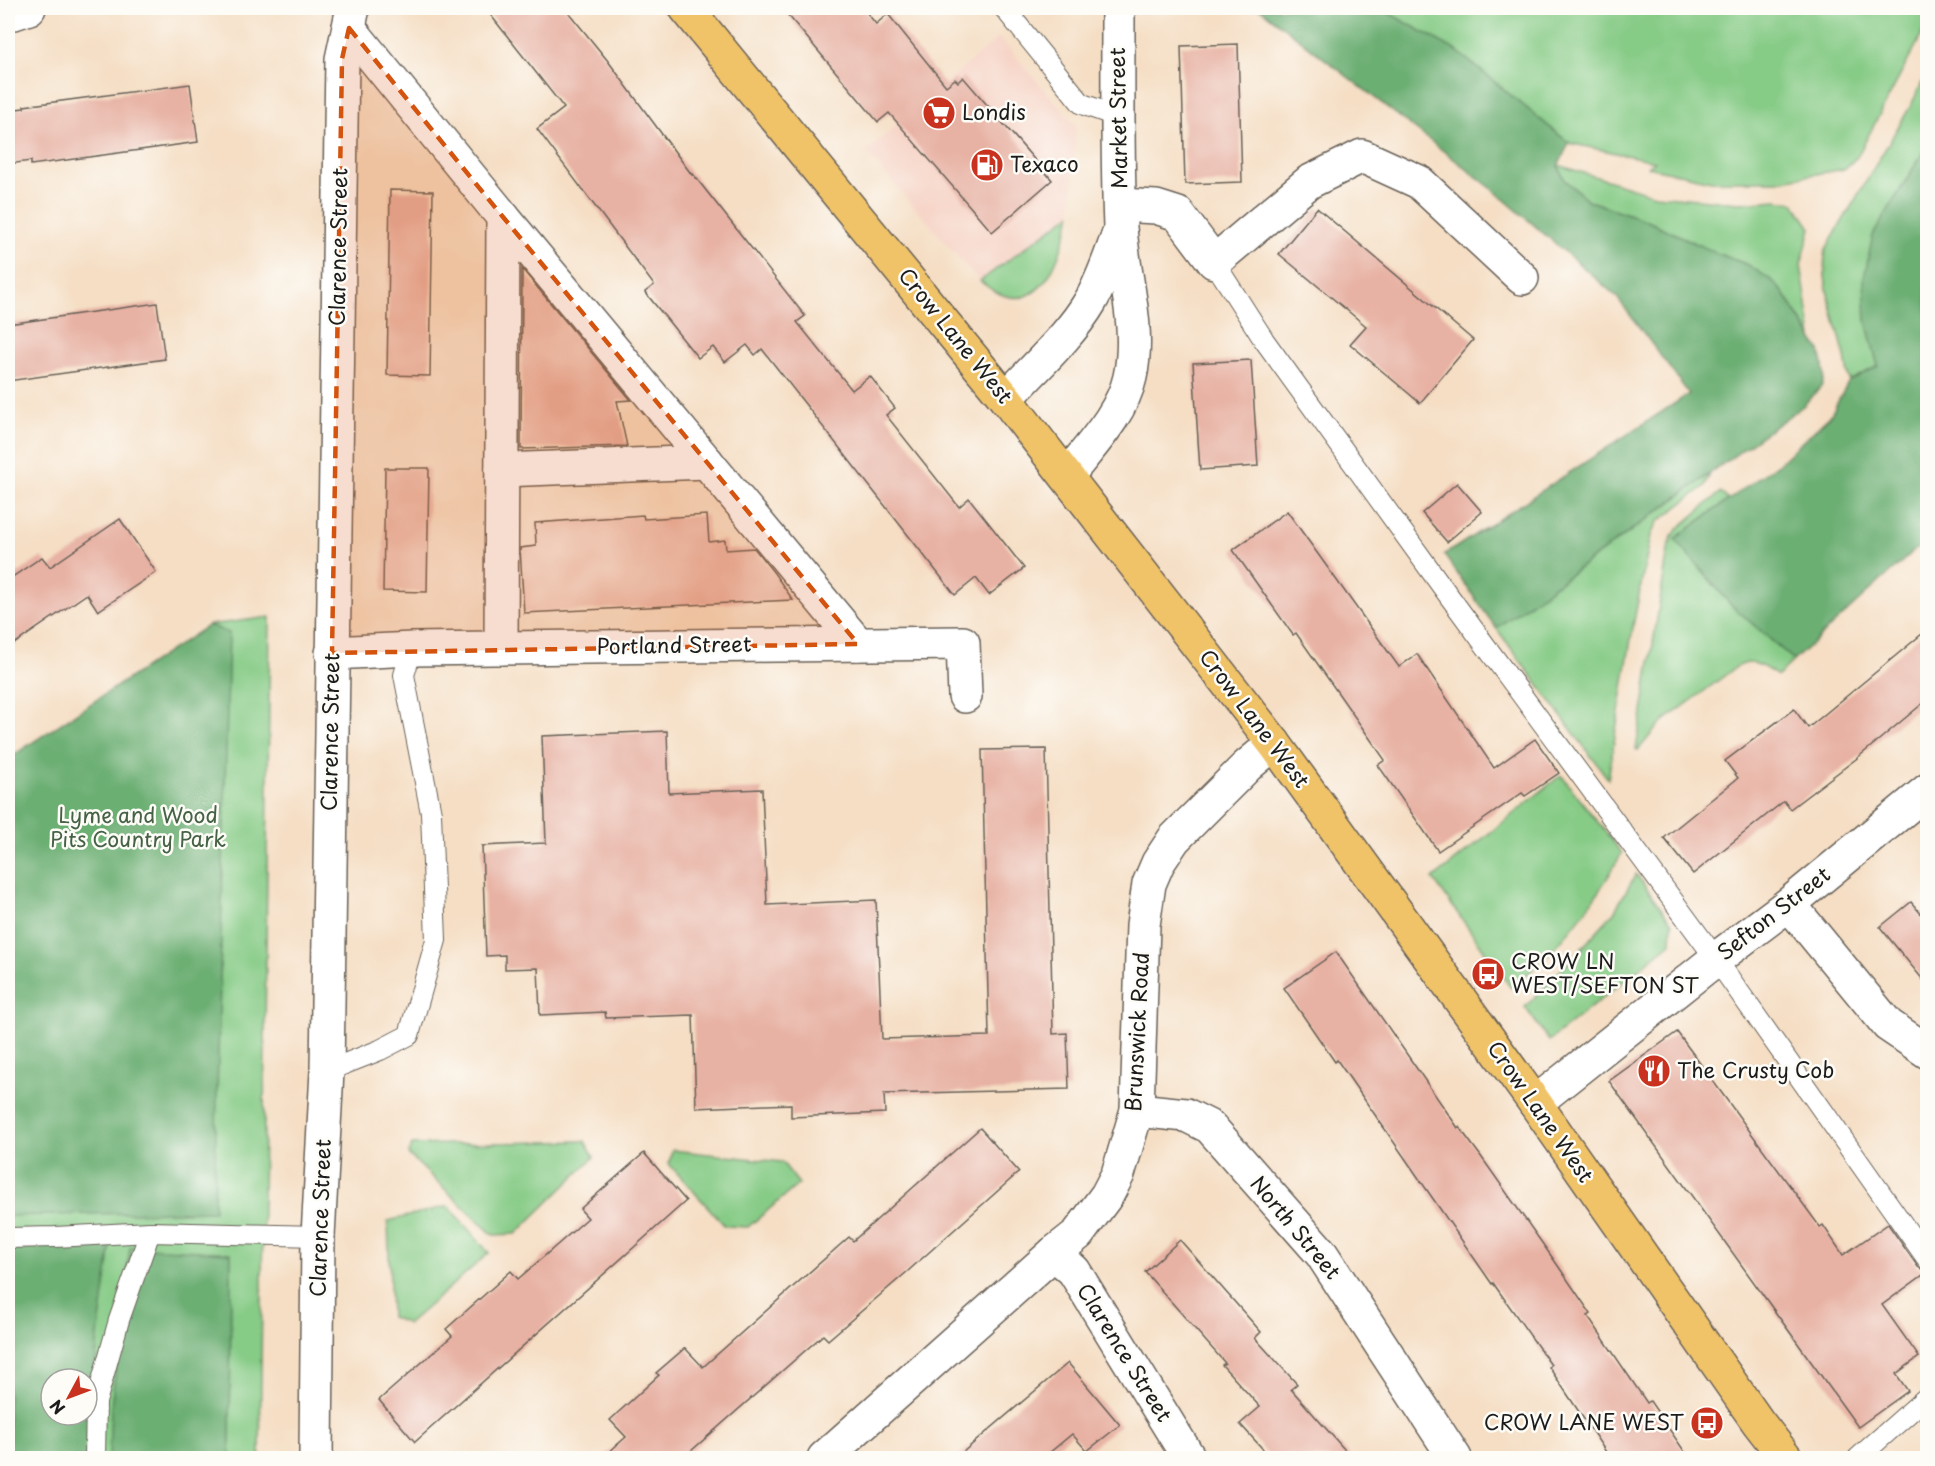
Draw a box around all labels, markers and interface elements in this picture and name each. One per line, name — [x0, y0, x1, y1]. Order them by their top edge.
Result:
street label: Market Street — [1100, 47, 1134, 189]
supermarket icon: Londis — [921, 95, 957, 131]
place label: Londis — [962, 95, 1026, 127]
fuel station icon: Texaco — [969, 147, 1005, 183]
place label: Texaco — [1010, 147, 1079, 179]
street label: Clarence Street — [320, 168, 354, 326]
street label: Crow Lane West — [892, 260, 1021, 410]
street label: Portland Street — [596, 627, 752, 661]
street label: Crow Lane West — [1193, 642, 1319, 794]
street label: Clarence Street — [312, 653, 346, 811]
park label: Lyme and Wood Pits Country Park — [50, 798, 226, 854]
street label: Sefton Street — [1709, 858, 1836, 967]
place label: CROW LN WEST/SEFTON ST — [1511, 944, 1699, 1000]
street label: Brunswick Road — [1116, 951, 1156, 1113]
bus stop icon: CROW LN WEST/SEFTON ST — [1470, 956, 1506, 992]
street label: Crow Lane West — [1481, 1033, 1603, 1188]
restaurant icon: The Crusty Cob — [1636, 1053, 1672, 1089]
place label: The Crusty Cob — [1677, 1053, 1834, 1085]
street label: Clarence Street — [300, 1138, 338, 1298]
street label: North Street — [1244, 1168, 1350, 1286]
street label: Clarence Street — [1070, 1276, 1181, 1428]
north arrow — [39, 1367, 99, 1427]
text: N — [44, 1395, 70, 1420]
place label: CROW LANE WEST — [1484, 1405, 1685, 1437]
bus stop icon: CROW LANE WEST — [1689, 1405, 1725, 1441]

